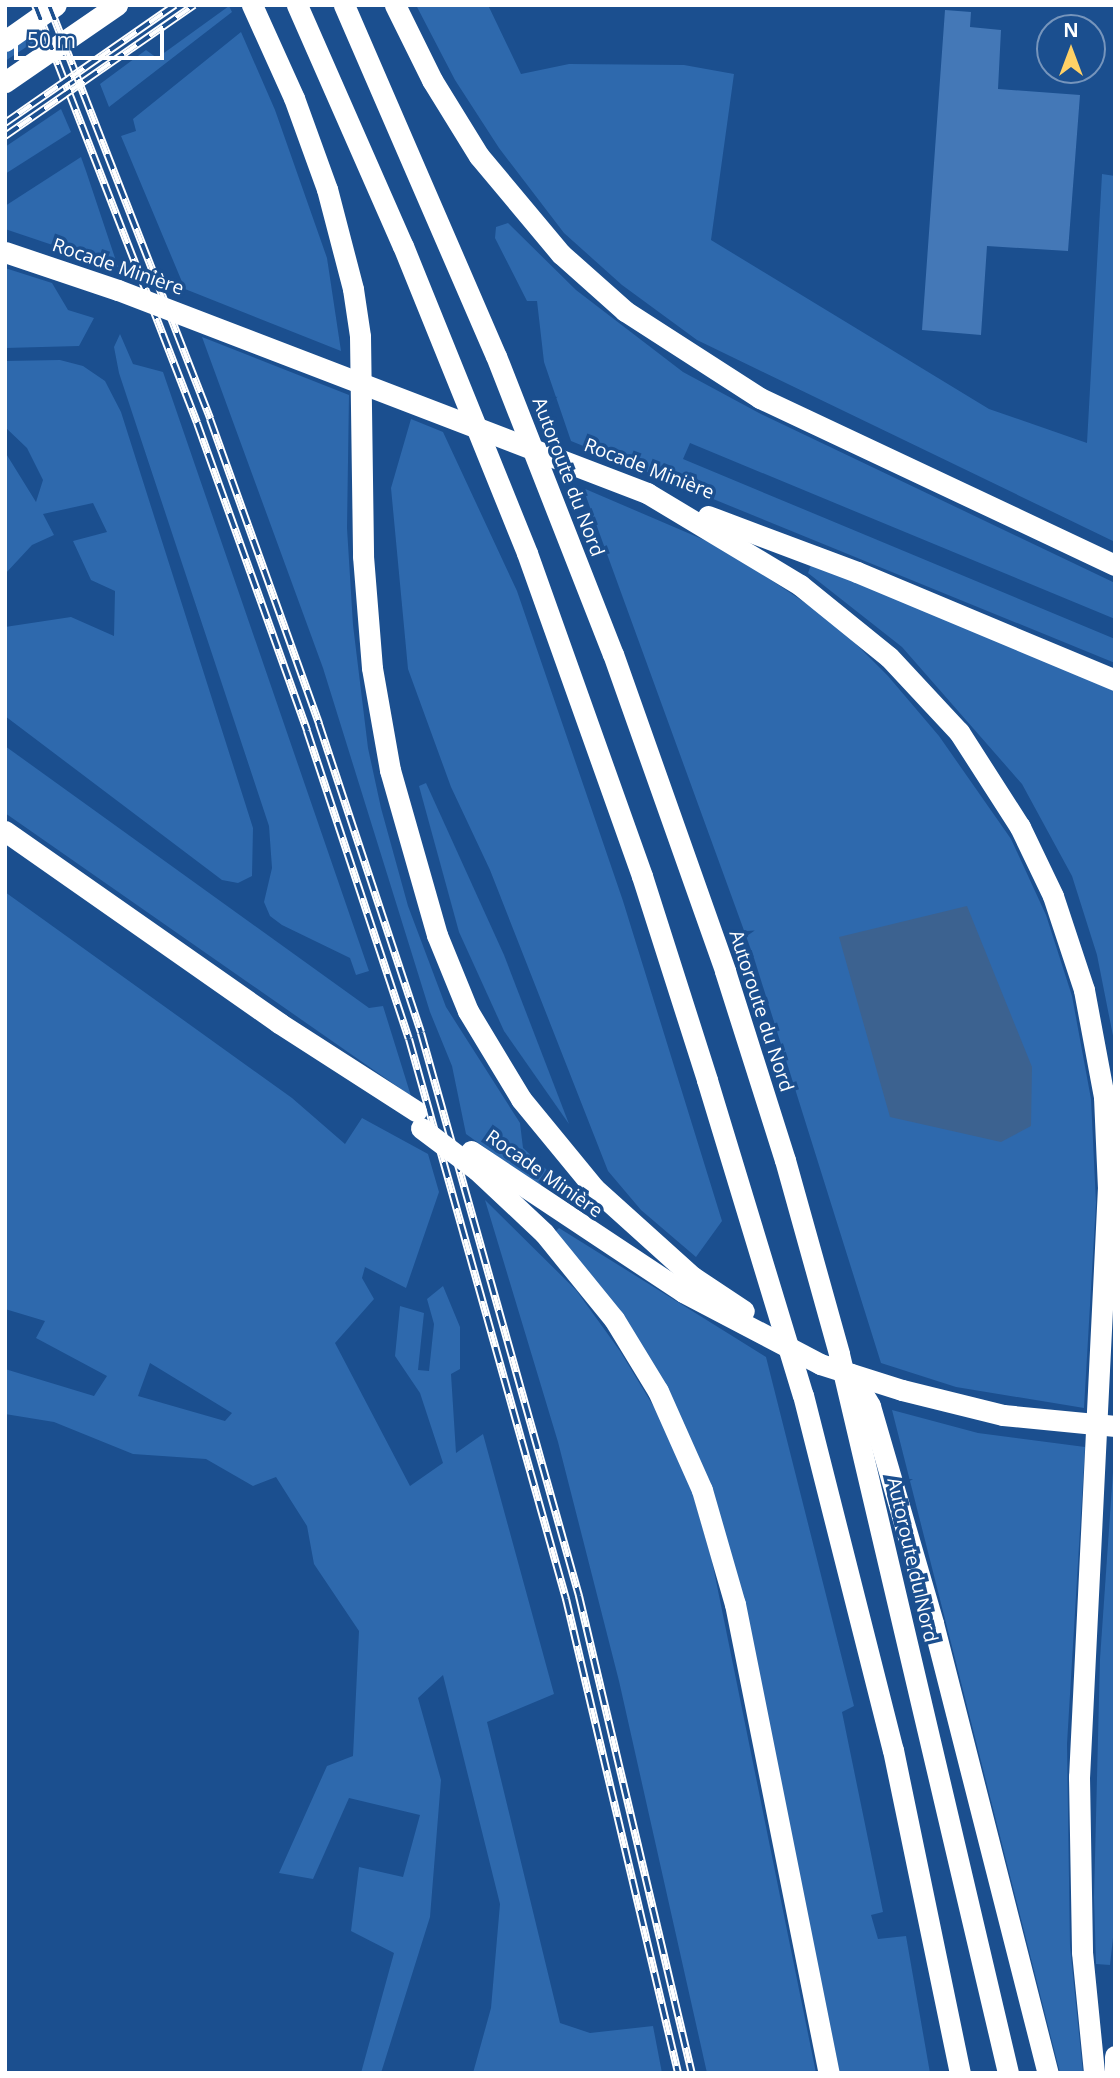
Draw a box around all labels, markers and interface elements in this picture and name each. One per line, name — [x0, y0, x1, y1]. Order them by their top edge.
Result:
scale bar — [18, 14, 168, 58]
north arrow — [1036, 14, 1106, 84]
text: N — [1063, 17, 1079, 43]
text: 50 m — [27, 26, 76, 54]
street label: Rocade Minière — [49, 234, 187, 300]
street label: Autoroute du Nord — [527, 394, 609, 560]
street label: Rocade Minière — [581, 434, 717, 504]
street label: Autoroute du Nord — [724, 927, 798, 1095]
street label: Rocade Minière — [481, 1125, 607, 1223]
street label: Autoroute du Nord — [882, 1475, 942, 1645]

